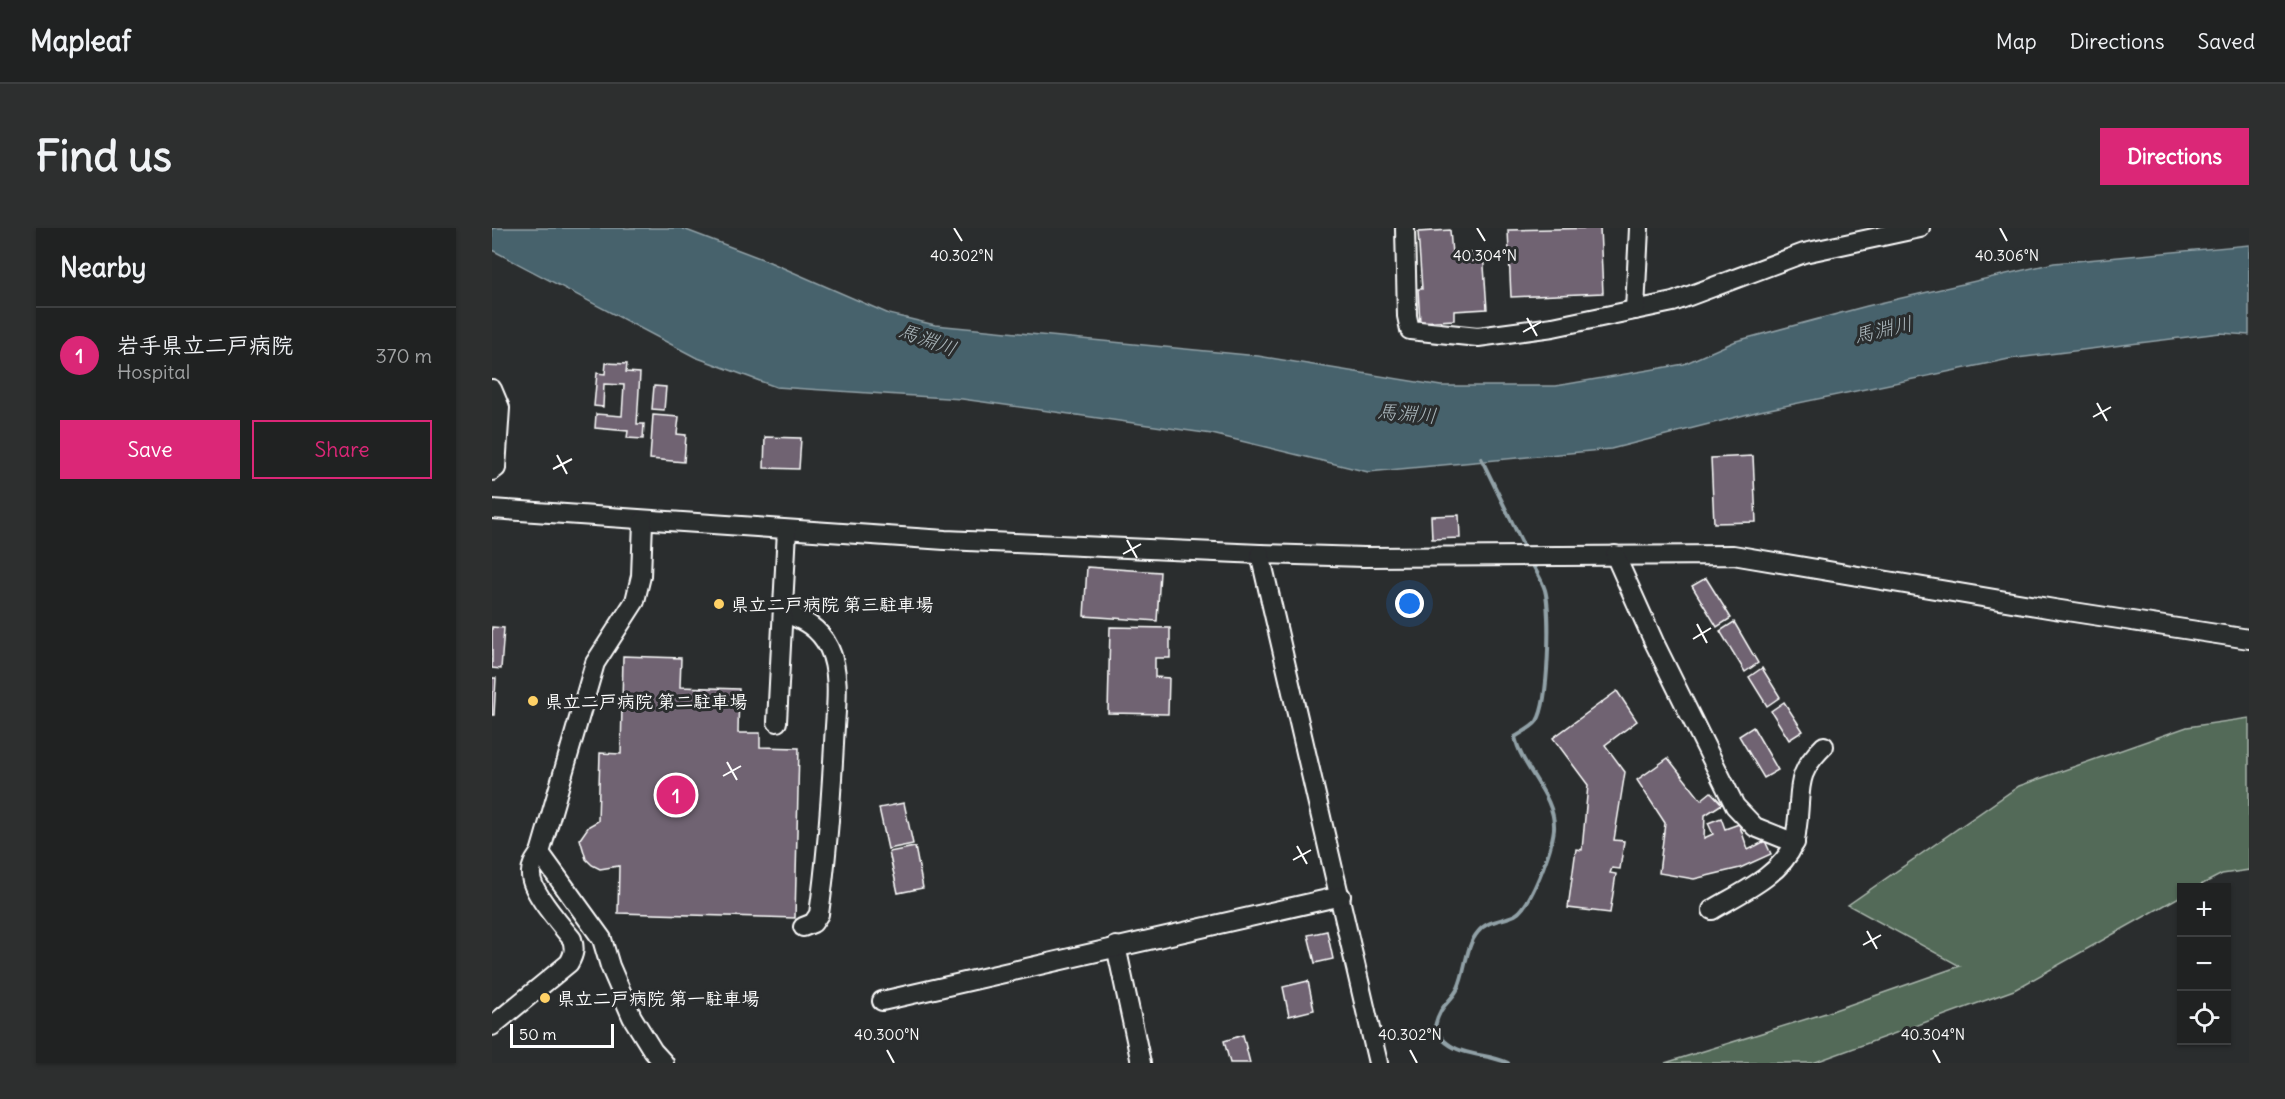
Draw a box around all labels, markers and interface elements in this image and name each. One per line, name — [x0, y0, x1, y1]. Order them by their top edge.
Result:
text: Mapleaf — [30, 23, 131, 59]
text: Map — [1996, 28, 2037, 55]
text: Directions — [2070, 28, 2164, 55]
text: Saved — [2197, 28, 2255, 55]
button: Directions — [2100, 128, 2249, 185]
text: Find us — [36, 130, 172, 182]
text: 40.302°N — [930, 246, 994, 265]
text: 40.304°N — [1453, 246, 1517, 265]
text: 40.306°N — [1975, 246, 2039, 265]
text: Nearby — [60, 251, 146, 284]
water label: 馬淵川 — [1851, 310, 1915, 348]
water label: 馬淵川 — [896, 317, 960, 361]
text: 岩手県立二戸病院 — [117, 331, 293, 359]
text: 1 — [76, 343, 83, 368]
text: 370 m — [375, 343, 432, 368]
text: Hospital — [117, 359, 190, 384]
water label: 馬淵川 — [1376, 398, 1438, 428]
button: Save — [60, 420, 240, 479]
button: Share — [252, 420, 432, 479]
your location — [1395, 589, 1424, 618]
place label: 県立二戸病院 第三駐車場 — [731, 593, 933, 616]
marker: 県立二戸病院 第三駐車場 — [712, 597, 726, 611]
place label: 県立二戸病院 第二駐車場 — [545, 690, 747, 713]
marker: 県立二戸病院 第二駐車場 — [526, 694, 540, 708]
pin: 1 — [656, 772, 696, 818]
map controls — [2177, 883, 2231, 1045]
button: + — [2177, 883, 2231, 937]
button: − — [2177, 937, 2231, 991]
place label: 県立二戸病院 第一駐車場 — [557, 987, 759, 1010]
marker: 県立二戸病院 第一駐車場 — [538, 991, 552, 1005]
button: locate — [2177, 991, 2231, 1045]
scale bar — [510, 1021, 614, 1048]
text: 50 m — [519, 1024, 557, 1044]
text: 40.300°N — [854, 1025, 920, 1044]
text: 40.302°N — [1378, 1025, 1442, 1044]
text: 40.304°N — [1901, 1025, 1965, 1044]

